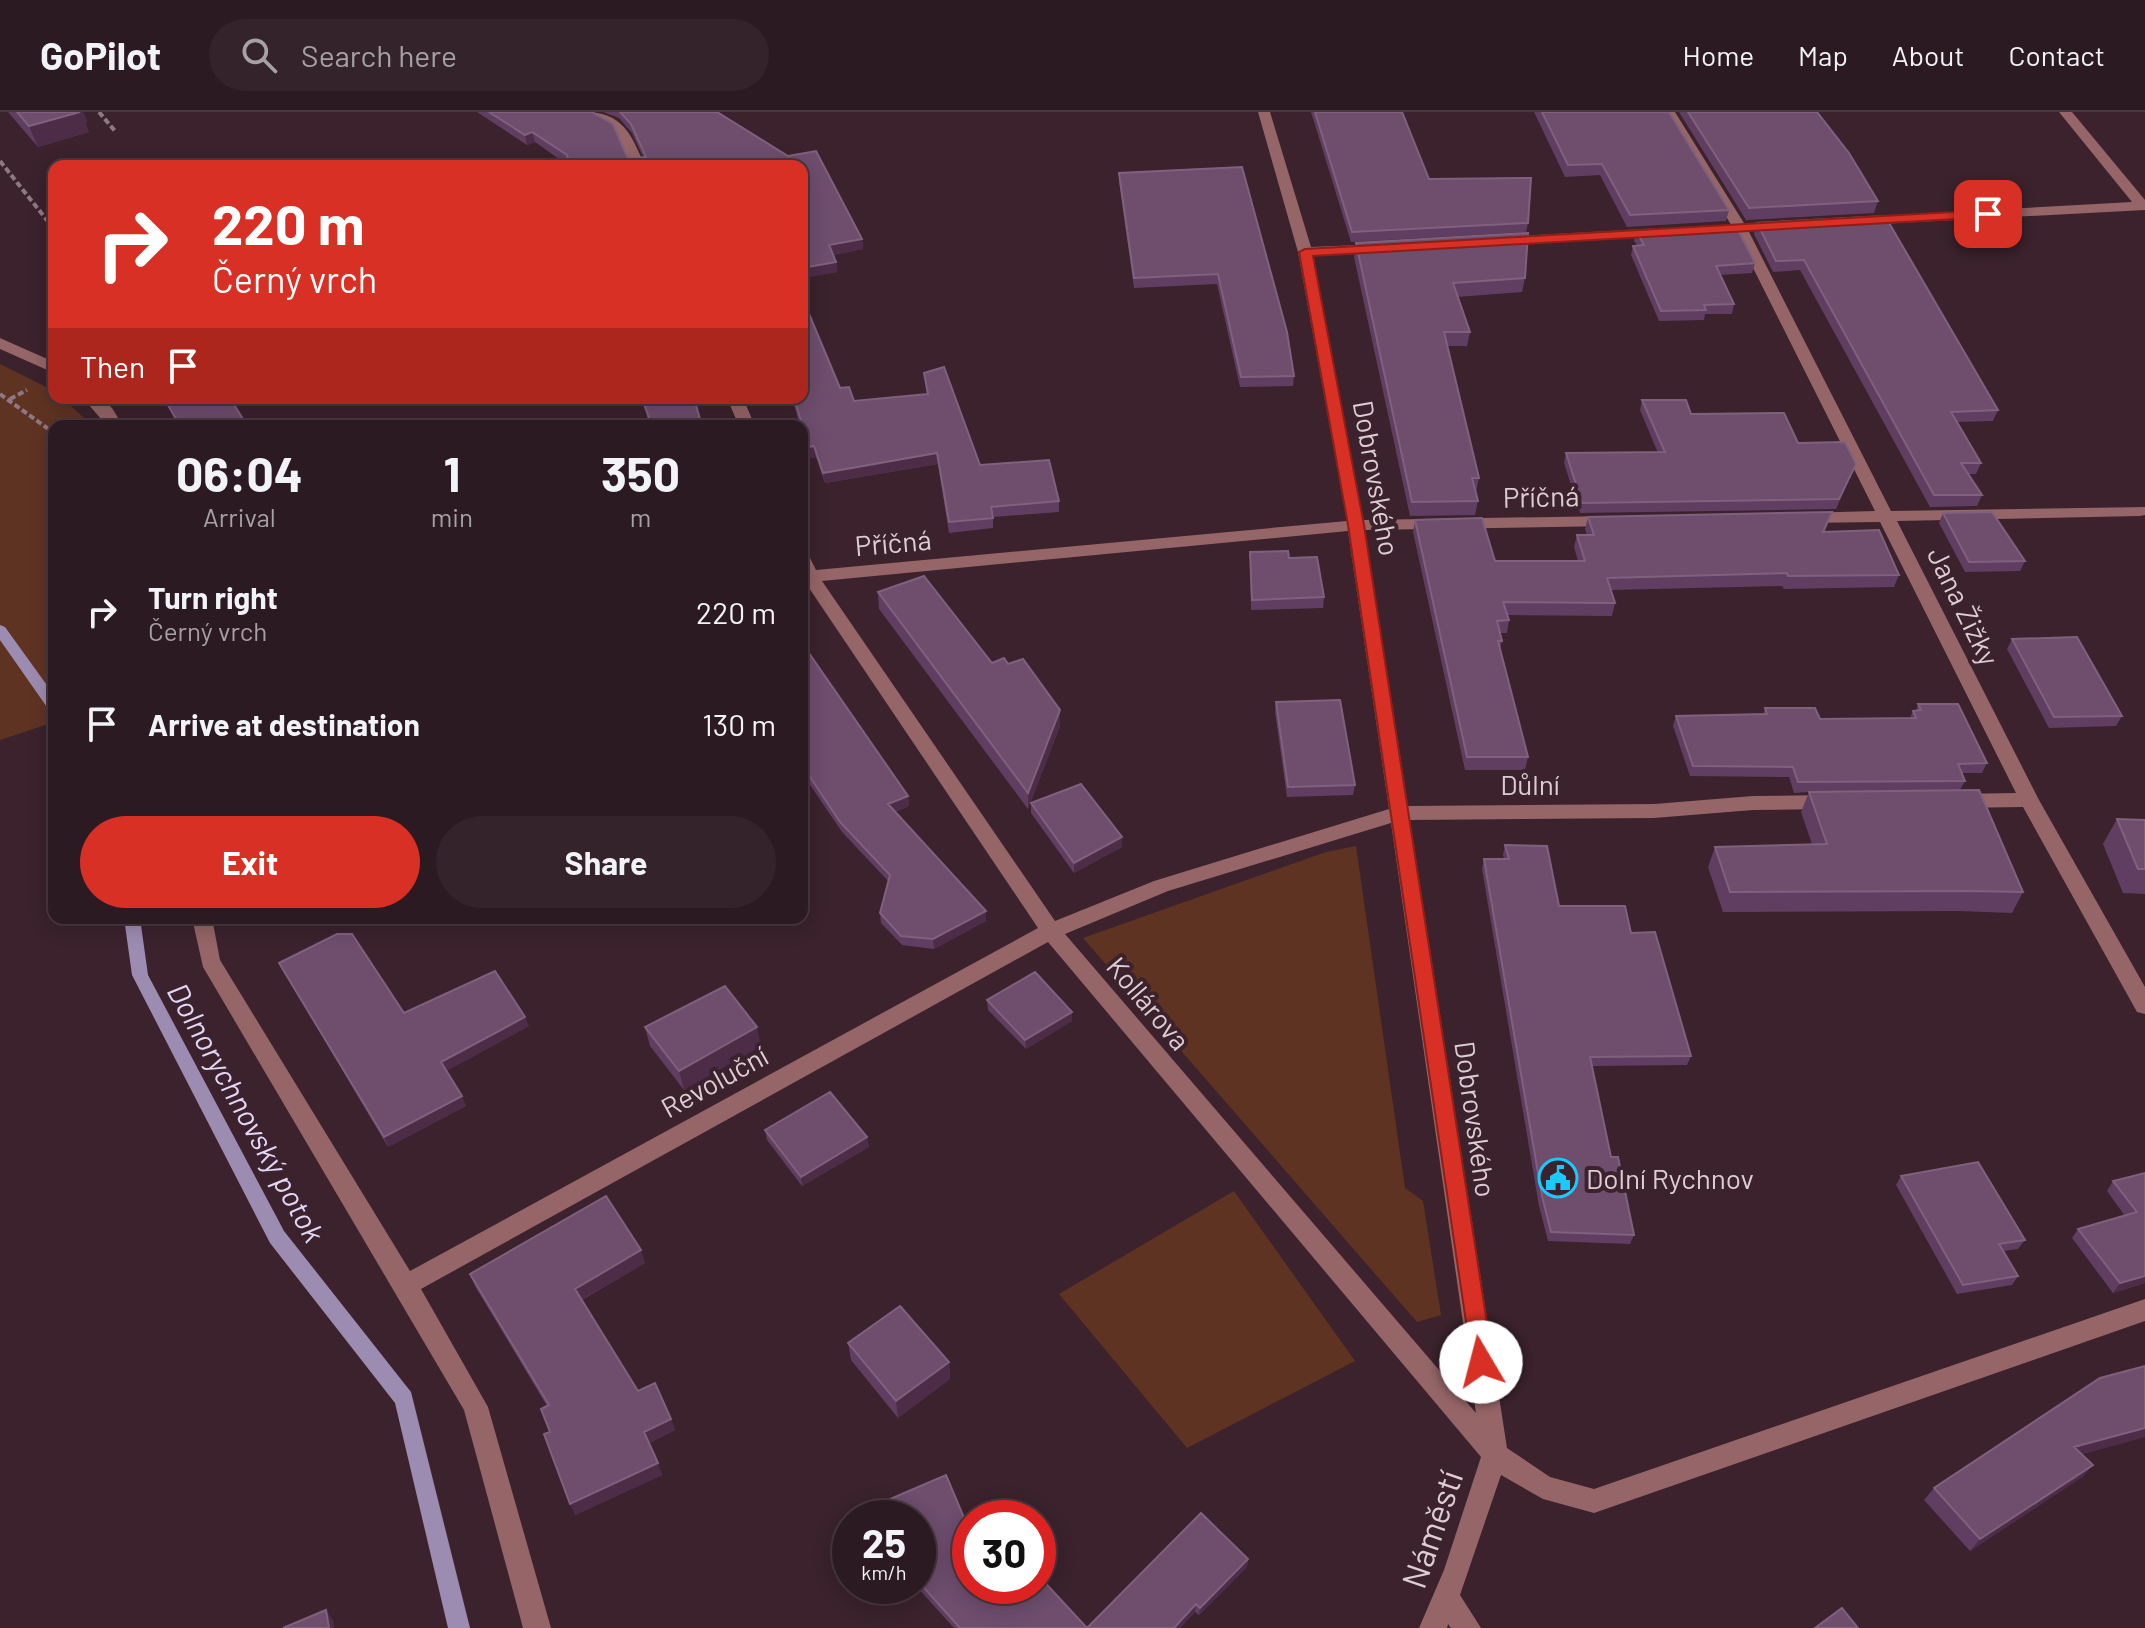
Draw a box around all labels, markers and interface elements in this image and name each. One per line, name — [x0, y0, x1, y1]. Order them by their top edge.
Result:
search box — [209, 19, 769, 91]
text: GoPilot — [40, 32, 161, 78]
icon: search — [237, 33, 281, 77]
text: Search here — [301, 37, 457, 73]
text: Home — [1683, 38, 1754, 72]
text: Map — [1798, 38, 1848, 72]
text: About — [1892, 38, 1964, 72]
text: Contact — [2008, 38, 2105, 72]
pin — [1954, 180, 2022, 248]
text: 220 m — [212, 189, 365, 256]
icon: right — [80, 192, 184, 296]
icon: arrive — [1966, 192, 2010, 236]
text: Černý vrch — [212, 257, 377, 300]
icon: arrive — [161, 344, 205, 388]
text: Then — [80, 348, 145, 384]
street label: Dobrovského — [1347, 398, 1407, 558]
text: 06:04 — [176, 444, 303, 502]
text: 1 — [443, 444, 460, 502]
text: 350 — [601, 444, 680, 502]
street label: Příčná — [1502, 478, 1580, 514]
text: Arrival — [203, 501, 276, 532]
text: min — [431, 501, 473, 532]
text: m — [630, 501, 651, 532]
street label: Příčná — [853, 522, 933, 562]
street label: Jana Žižky — [1921, 541, 2007, 671]
text: Turn right — [148, 579, 278, 615]
icon: right — [80, 590, 124, 634]
text: 220 m — [696, 594, 776, 630]
text: Černý vrch — [148, 615, 267, 646]
icon: arrive — [80, 702, 124, 746]
text: Arrive at destination — [148, 706, 420, 742]
text: 130 m — [702, 706, 776, 742]
street label: Důlní — [1500, 767, 1560, 801]
button: Exit — [80, 816, 420, 908]
button: Share — [436, 816, 776, 908]
street label: Kollárova — [1100, 949, 1198, 1057]
water label: Dolnorychnovský potok — [161, 976, 333, 1248]
street label: Revoluční — [655, 1038, 773, 1124]
street label: Dobrovského — [1448, 1039, 1504, 1199]
public building icon: Dolní Rychnov — [1537, 1157, 1579, 1199]
place label: Dolní Rychnov — [1586, 1161, 1754, 1195]
position arrow — [1439, 1320, 1523, 1404]
street label: Náměstí — [1392, 1465, 1470, 1593]
speed limit sign: 30 — [952, 1500, 1056, 1604]
text: 25 — [862, 1518, 906, 1566]
text: km/h — [861, 1560, 907, 1584]

